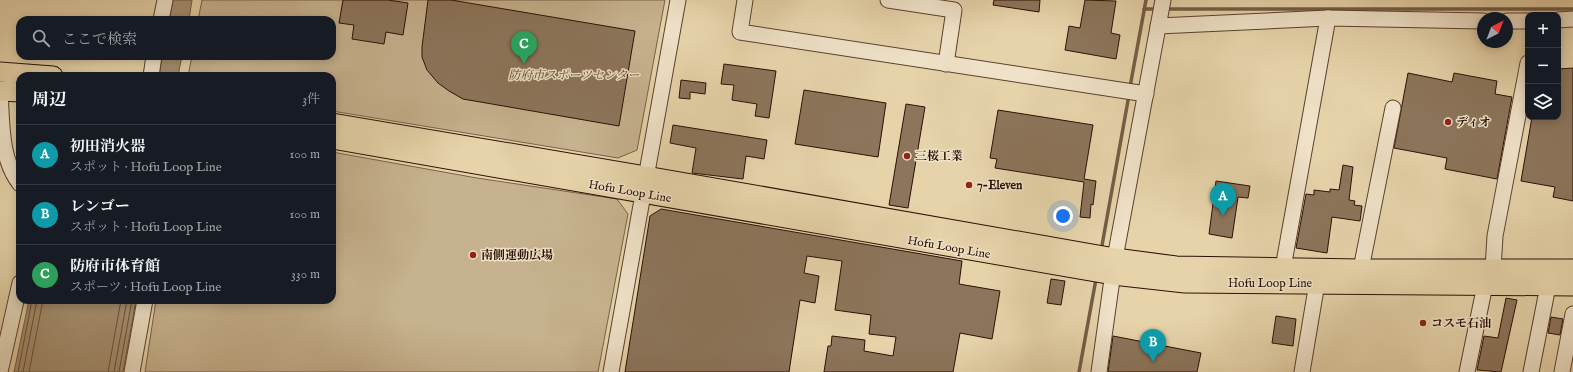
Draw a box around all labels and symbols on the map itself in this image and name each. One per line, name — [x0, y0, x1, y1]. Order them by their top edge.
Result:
north arrow — [1477, 12, 1513, 48]
pin: C — [511, 31, 537, 64]
park label: 防府市スポーツセンター — [508, 68, 640, 83]
place label: ディオ — [1456, 115, 1491, 130]
marker: ディオ — [1443, 117, 1453, 127]
place label: 三桜工業 — [915, 149, 963, 164]
marker: 三桜工業 — [902, 151, 912, 161]
street label: Hofu Loop Line — [587, 177, 673, 207]
place label: 7-Eleven — [977, 178, 1023, 193]
marker: 7-Eleven — [964, 180, 974, 190]
pin: A — [1210, 183, 1236, 216]
your location — [1053, 206, 1073, 226]
street label: Hofu Loop Line — [906, 233, 992, 263]
place label: 南側運動広場 — [481, 248, 553, 263]
marker: 南側運動広場 — [468, 250, 478, 260]
street label: Hofu Loop Line — [1228, 276, 1313, 292]
place label: コスモ石油 — [1431, 316, 1491, 331]
marker: コスモ石油 — [1418, 318, 1428, 328]
pin: B — [1140, 329, 1166, 362]

